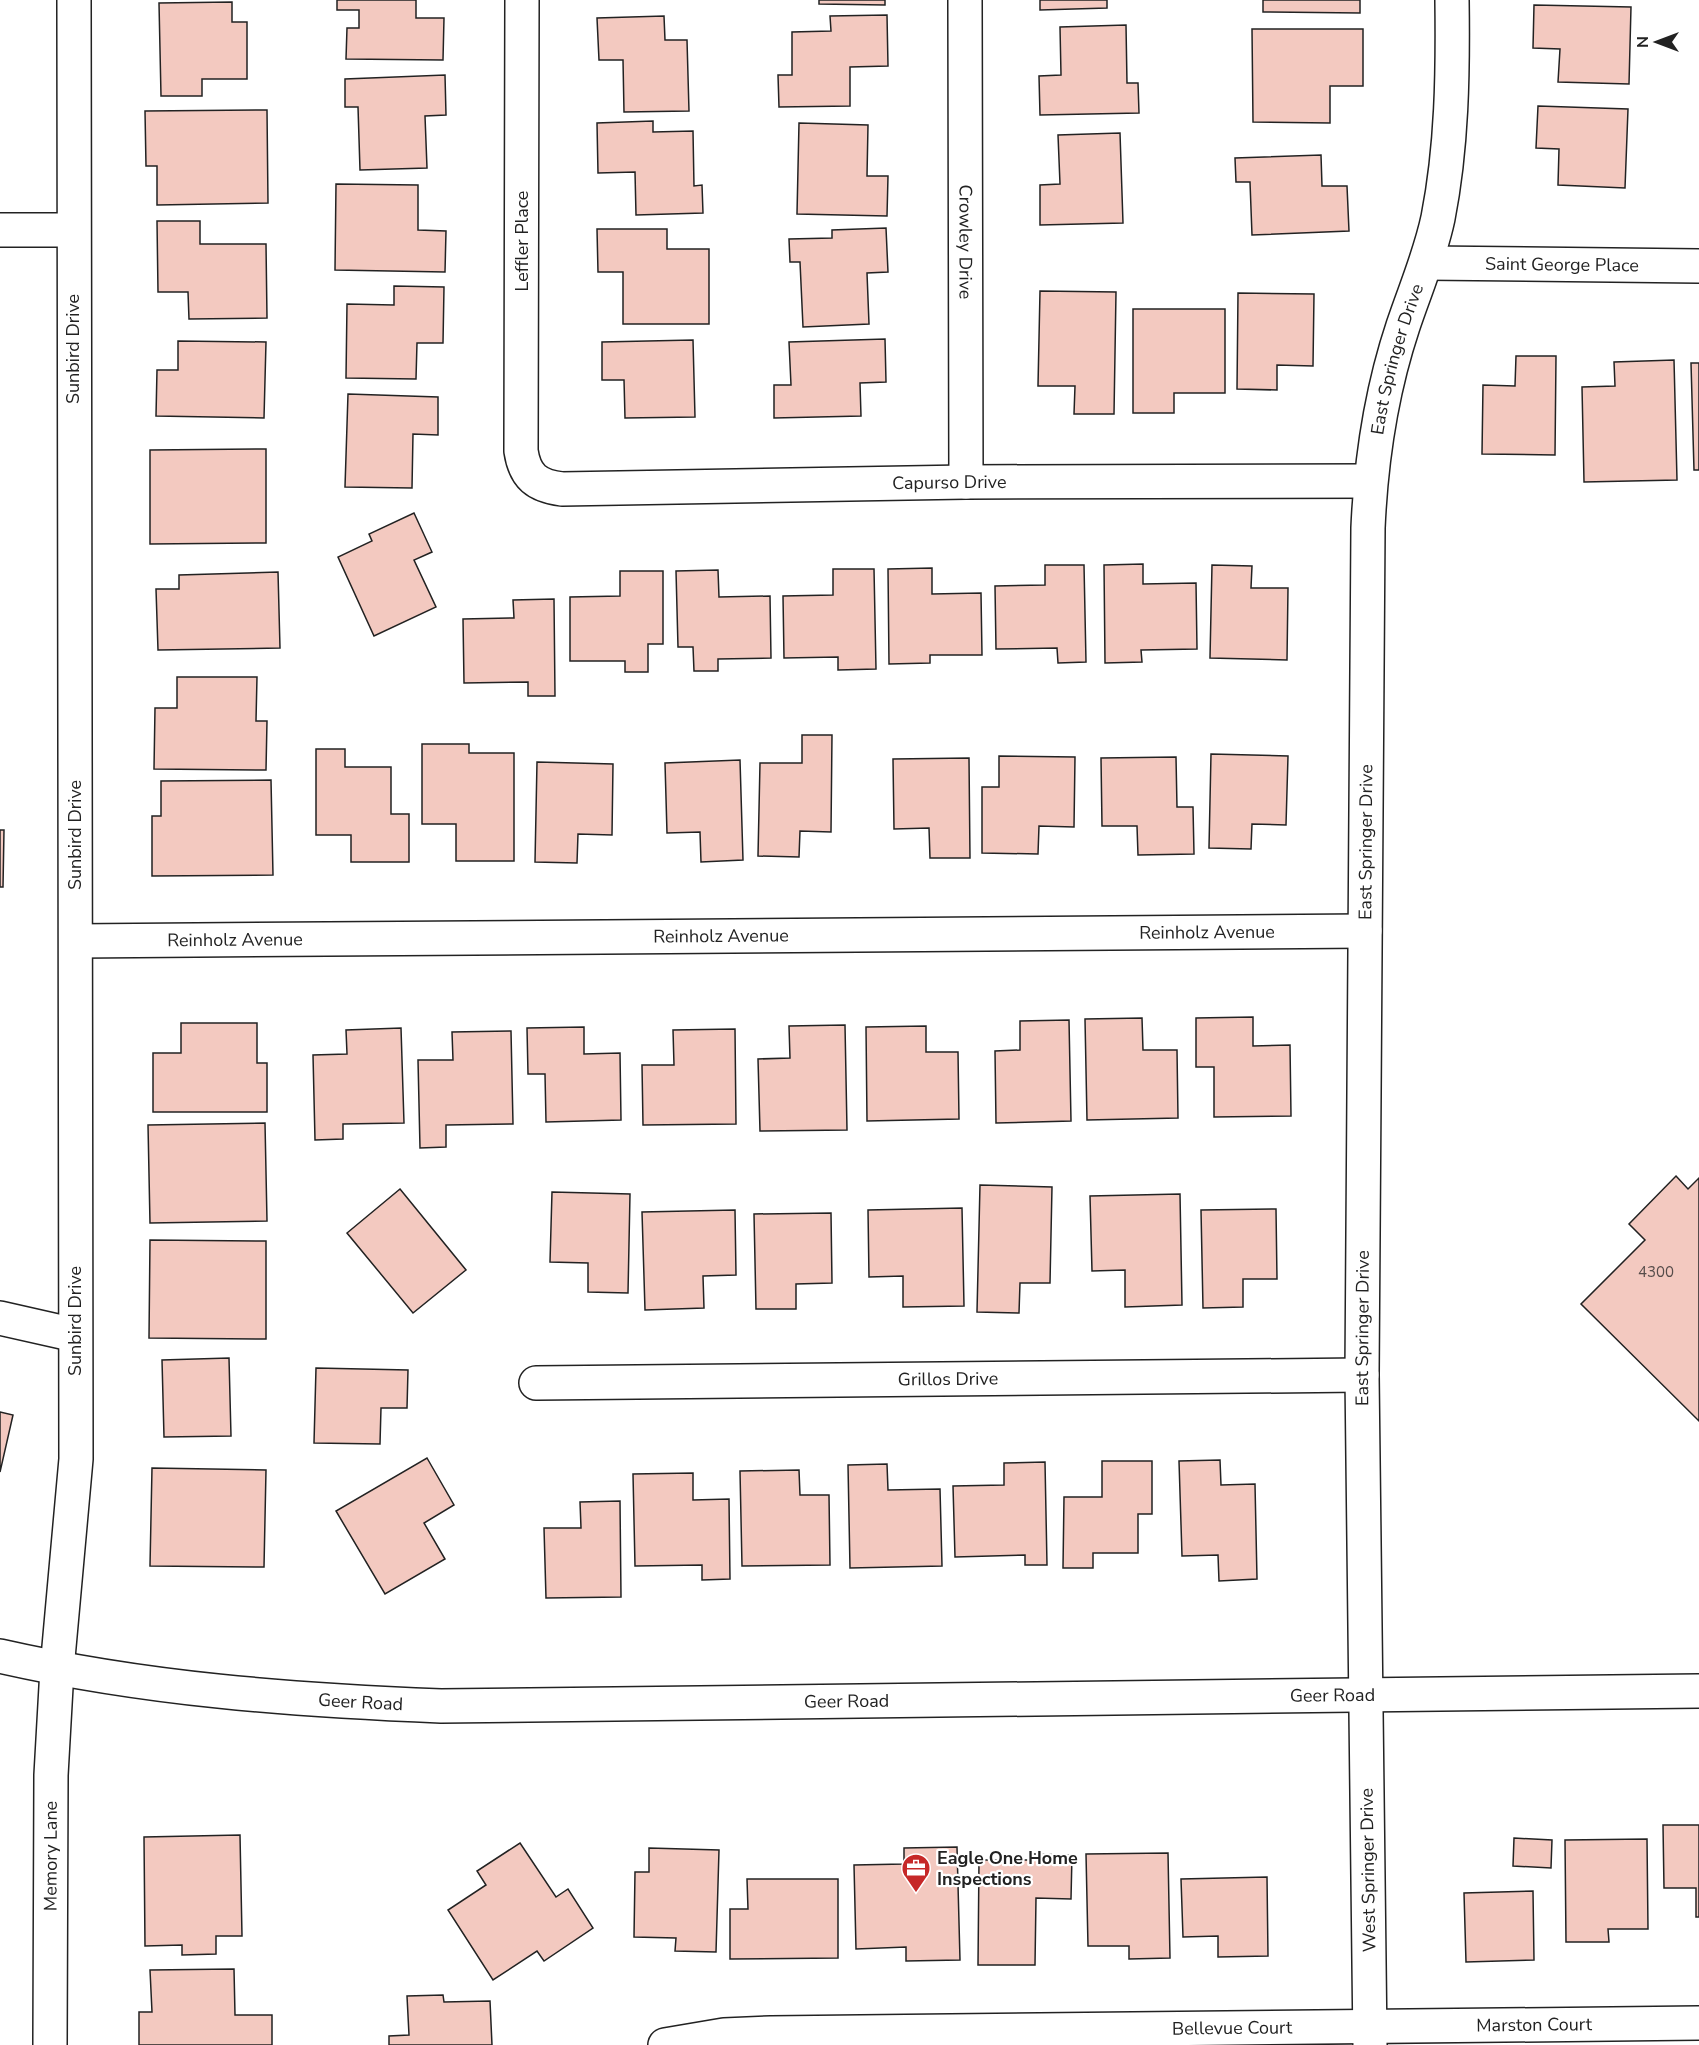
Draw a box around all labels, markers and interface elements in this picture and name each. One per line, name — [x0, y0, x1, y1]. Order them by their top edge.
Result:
north arrow — [1627, 12, 1687, 72]
text: N — [1632, 36, 1654, 48]
street label: Crowley Drive — [953, 185, 978, 299]
street label: Leffler Place — [510, 191, 534, 291]
street label: Saint George Place — [1485, 252, 1639, 277]
street label: East Springer Drive — [1365, 280, 1429, 436]
street label: Sunbird Drive — [61, 294, 85, 404]
street label: Capurso Drive — [892, 470, 1007, 495]
street label: East Springer Drive — [1353, 764, 1378, 920]
street label: Sunbird Drive — [63, 780, 87, 890]
street label: Reinholz Avenue — [1139, 920, 1275, 945]
street label: Reinholz Avenue — [653, 923, 789, 949]
street label: Reinholz Avenue — [167, 927, 303, 952]
street label: East Springer Drive — [1350, 1250, 1375, 1406]
house number: 4300 — [1638, 1262, 1674, 1282]
street label: Sunbird Drive — [63, 1266, 87, 1376]
street label: Grillos Drive — [898, 1367, 998, 1391]
street label: Geer Road — [1290, 1683, 1375, 1708]
street label: Geer Road — [317, 1688, 404, 1716]
street label: Geer Road — [804, 1689, 889, 1714]
street label: West Springer Drive — [1355, 1788, 1381, 1952]
street label: Memory Lane — [38, 1801, 63, 1911]
place label: Eagle One Home Inspections — [937, 1846, 1078, 1891]
office icon: Eagle One Home Inspections — [900, 1852, 932, 1894]
street label: Marston Court — [1476, 2012, 1593, 2037]
street label: Bellevue Court — [1172, 2015, 1293, 2041]

